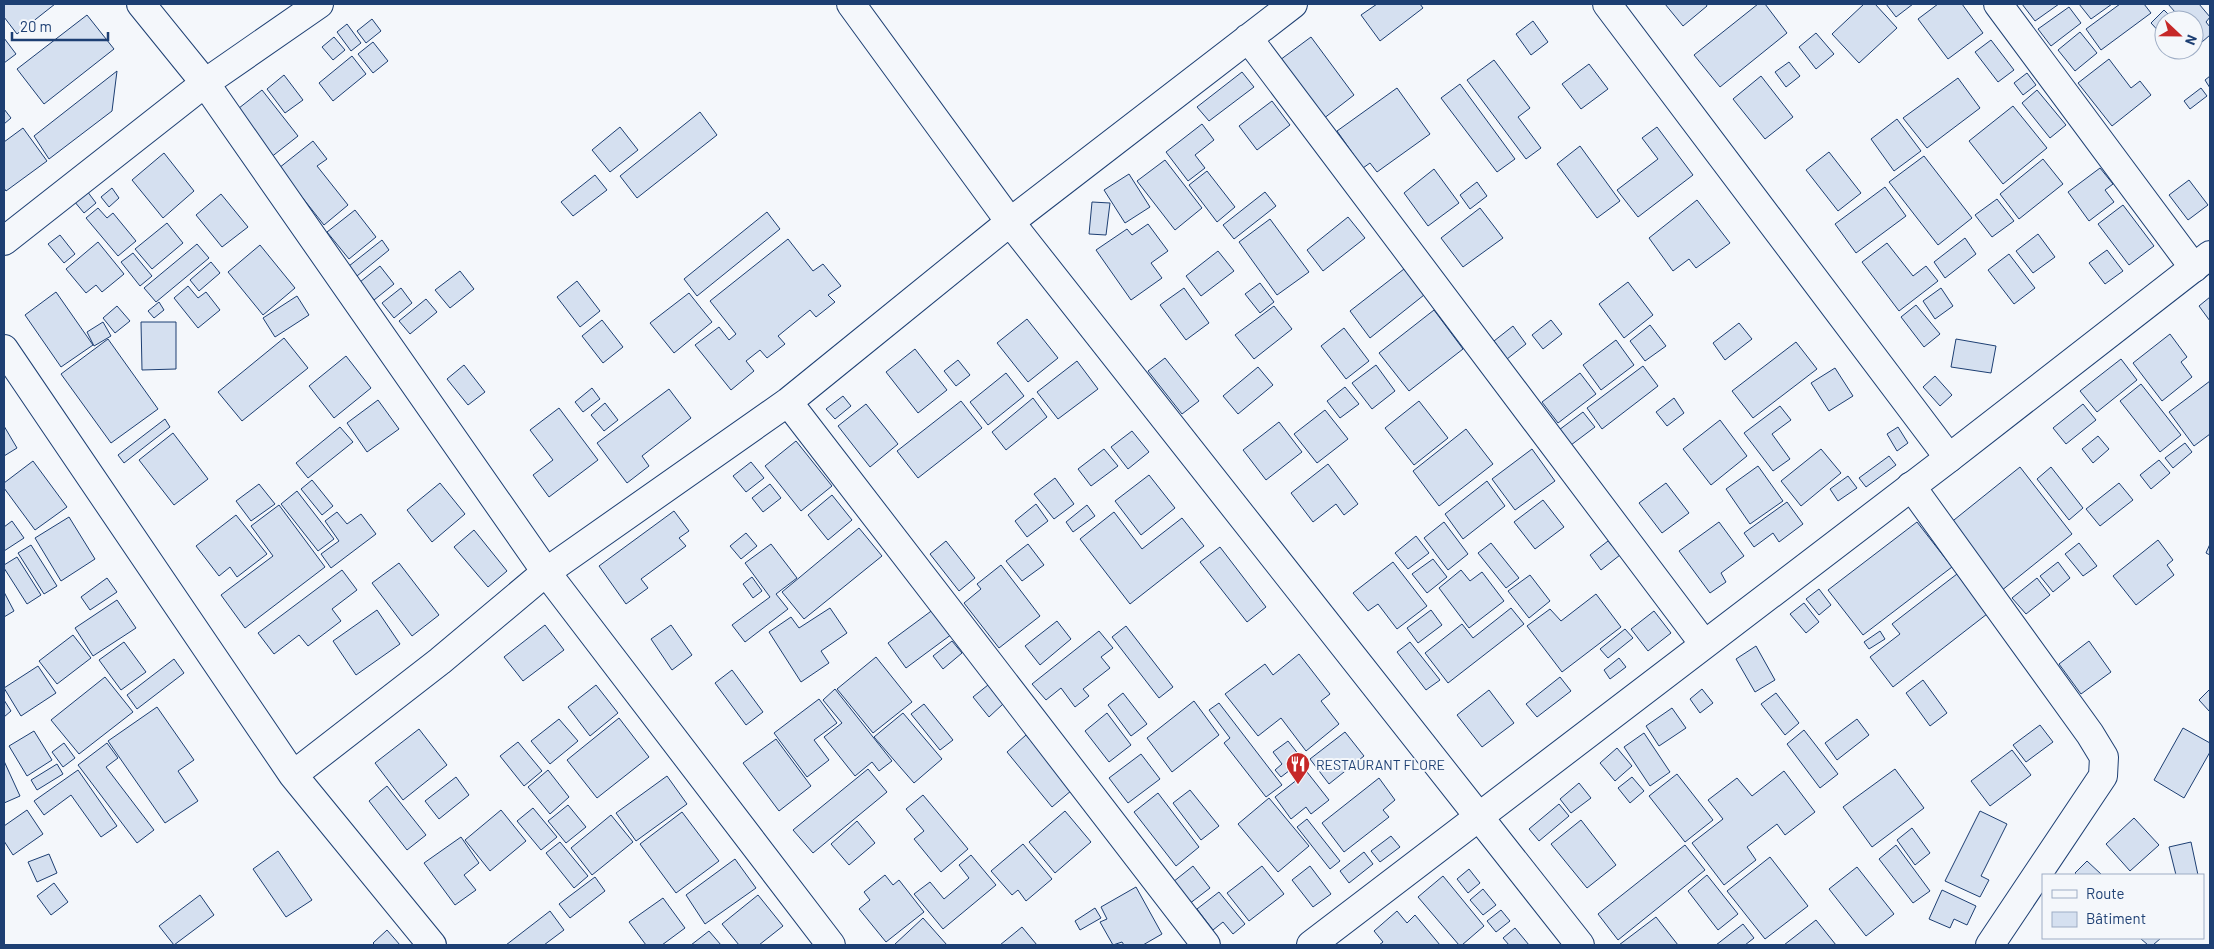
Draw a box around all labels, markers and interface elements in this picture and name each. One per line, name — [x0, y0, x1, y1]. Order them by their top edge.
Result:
scale bar — [12, 10, 109, 42]
north arrow — [2154, 10, 2204, 60]
text: 20 m — [20, 17, 52, 35]
text: N — [2182, 33, 2201, 48]
restaurant icon: RESTAURANT FLORE — [1285, 751, 1311, 785]
place label: RESTAURANT FLORE — [1316, 756, 1445, 773]
legend — [2042, 874, 2204, 939]
text: Route — [2086, 884, 2125, 902]
text: Bâtiment — [2086, 909, 2146, 927]

